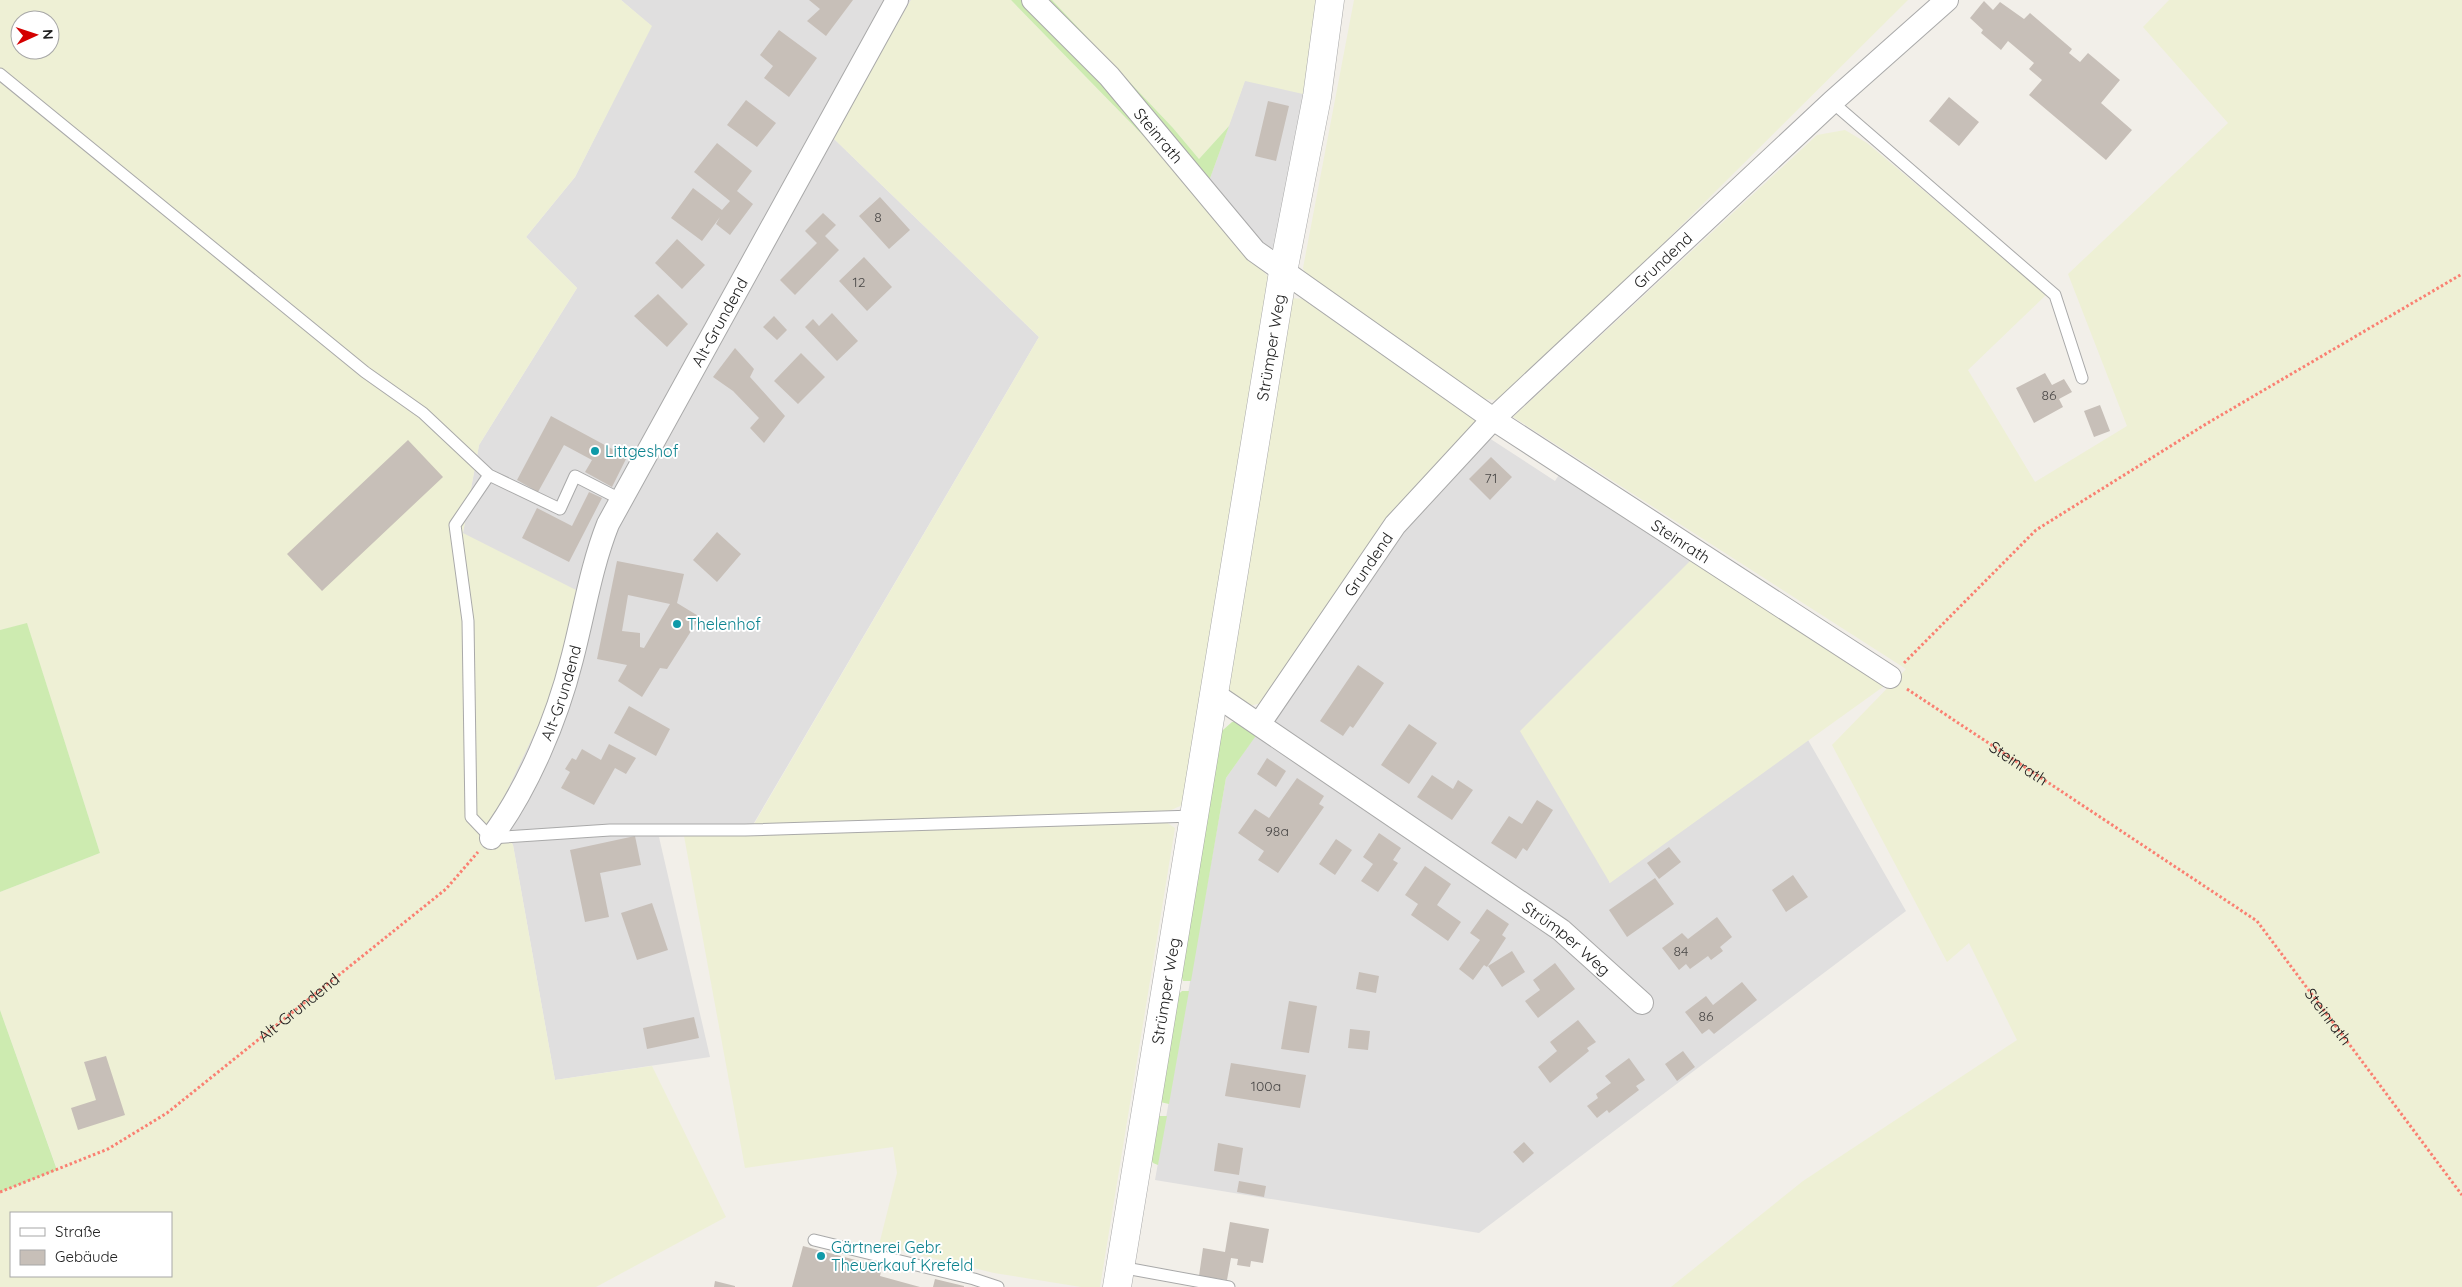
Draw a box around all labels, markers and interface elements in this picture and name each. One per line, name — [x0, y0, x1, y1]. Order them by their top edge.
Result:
north arrow — [10, 10, 60, 60]
text: N — [39, 29, 57, 40]
street label: Steinrath — [1130, 104, 1188, 167]
house number: 8 — [874, 208, 882, 226]
street label: Grundend — [1629, 228, 1696, 293]
house number: 12 — [853, 273, 866, 291]
street label: Alt-Grundend — [687, 274, 752, 370]
street label: Strümper Weg — [1252, 293, 1289, 402]
house number: 86 — [2041, 386, 2057, 404]
place label: Littgeshof — [605, 441, 679, 461]
marker: Littgeshof — [589, 445, 601, 457]
house number: 71 — [1484, 469, 1498, 487]
street label: Steinrath — [1648, 515, 1714, 568]
street label: Grundend — [1339, 528, 1397, 600]
place label: Thelenhof — [687, 614, 761, 634]
marker: Thelenhof — [671, 618, 683, 630]
street label: Alt-Grundend — [536, 643, 585, 743]
street label: Steinrath — [1986, 736, 2052, 790]
house number: 98a — [1265, 822, 1289, 840]
street label: Strümper Weg — [1519, 897, 1615, 980]
street label: Strümper Weg — [1147, 936, 1184, 1046]
house number: 84 — [1674, 942, 1688, 960]
street label: Alt-Grundend — [254, 969, 343, 1046]
street label: Steinrath — [2300, 984, 2356, 1049]
house number: 86 — [1698, 1007, 1714, 1025]
house number: 100a — [1251, 1077, 1281, 1095]
legend — [10, 1212, 172, 1277]
text: Straße — [55, 1222, 101, 1241]
place label: Gärtnerei Gebr. Theuerkauf Krefeld — [831, 1237, 973, 1275]
text: Gebäude — [55, 1247, 118, 1266]
marker: Gärtnerei Gebr. Theuerkauf Krefeld — [815, 1250, 827, 1262]

